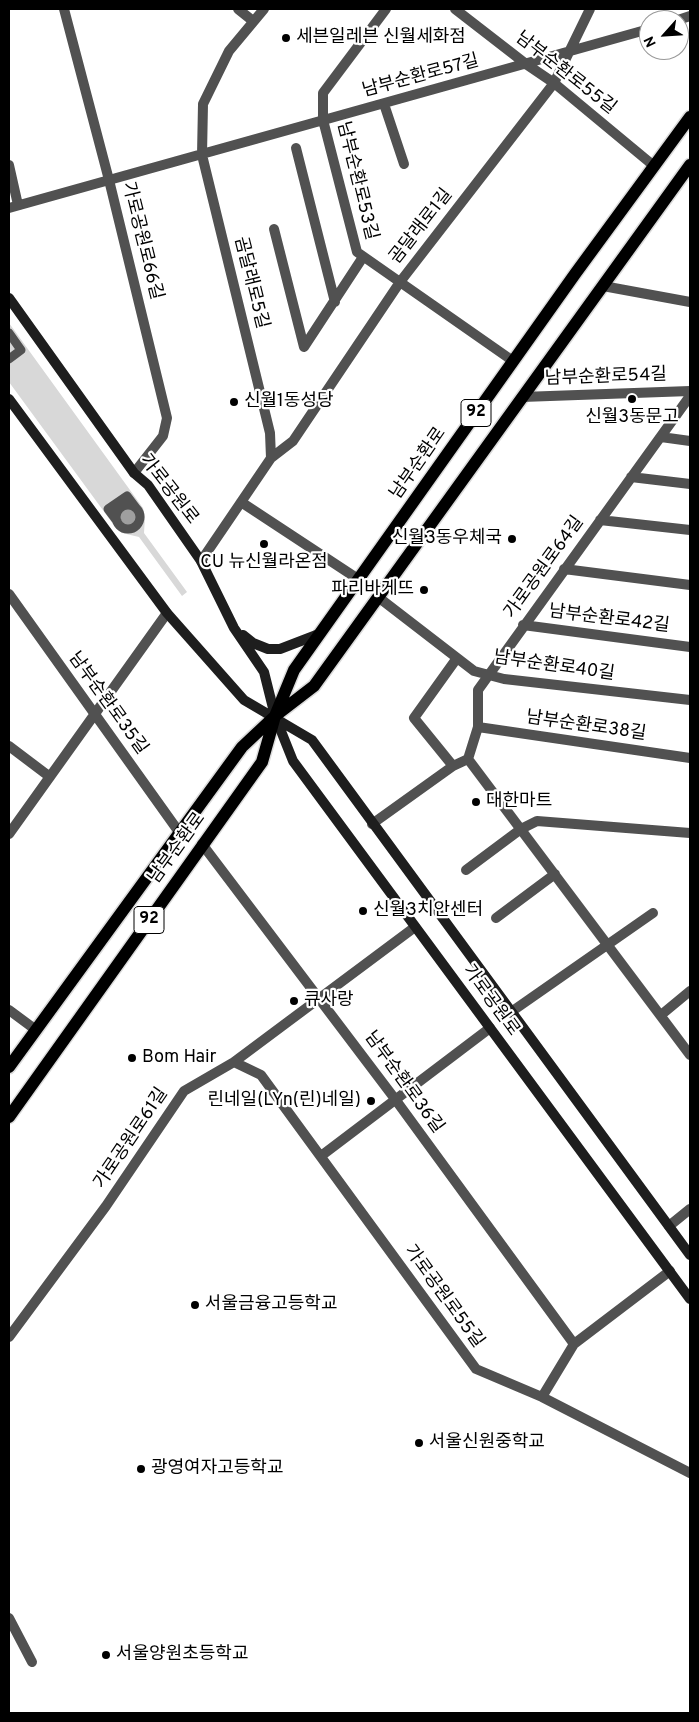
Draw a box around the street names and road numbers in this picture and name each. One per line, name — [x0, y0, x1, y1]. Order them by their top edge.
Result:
street label: 남부순환로55길 — [510, 28, 620, 120]
street label: 남부순환로57길 — [360, 51, 482, 103]
street label: 남부순환로53길 — [331, 120, 381, 242]
street label: 가로공원로66길 — [116, 180, 166, 302]
street label: 곰달래로1길 — [386, 185, 458, 269]
street label: 곰달래로5길 — [228, 235, 272, 331]
street label: 남부순환로54길 — [545, 365, 667, 391]
road number: 92 — [461, 399, 491, 426]
street label: 남부순환로 — [386, 424, 452, 504]
street label: 가로공원로 — [134, 451, 202, 529]
street label: 가로공원로64길 — [501, 513, 589, 623]
street label: 남부순환로42길 — [547, 602, 671, 638]
street label: 남부순환로40길 — [492, 648, 616, 686]
street label: 남부순환로35길 — [63, 649, 151, 759]
street label: 남부순환로38길 — [524, 708, 648, 746]
street label: 남부순환로 — [145, 809, 211, 889]
road number: 92 — [134, 906, 164, 934]
street label: 가로공원로 — [457, 961, 523, 1041]
street label: 남부순환로36길 — [359, 1028, 447, 1138]
street label: 가로공원로61길 — [90, 1085, 174, 1193]
street label: 가로공원로55길 — [398, 1241, 488, 1353]

